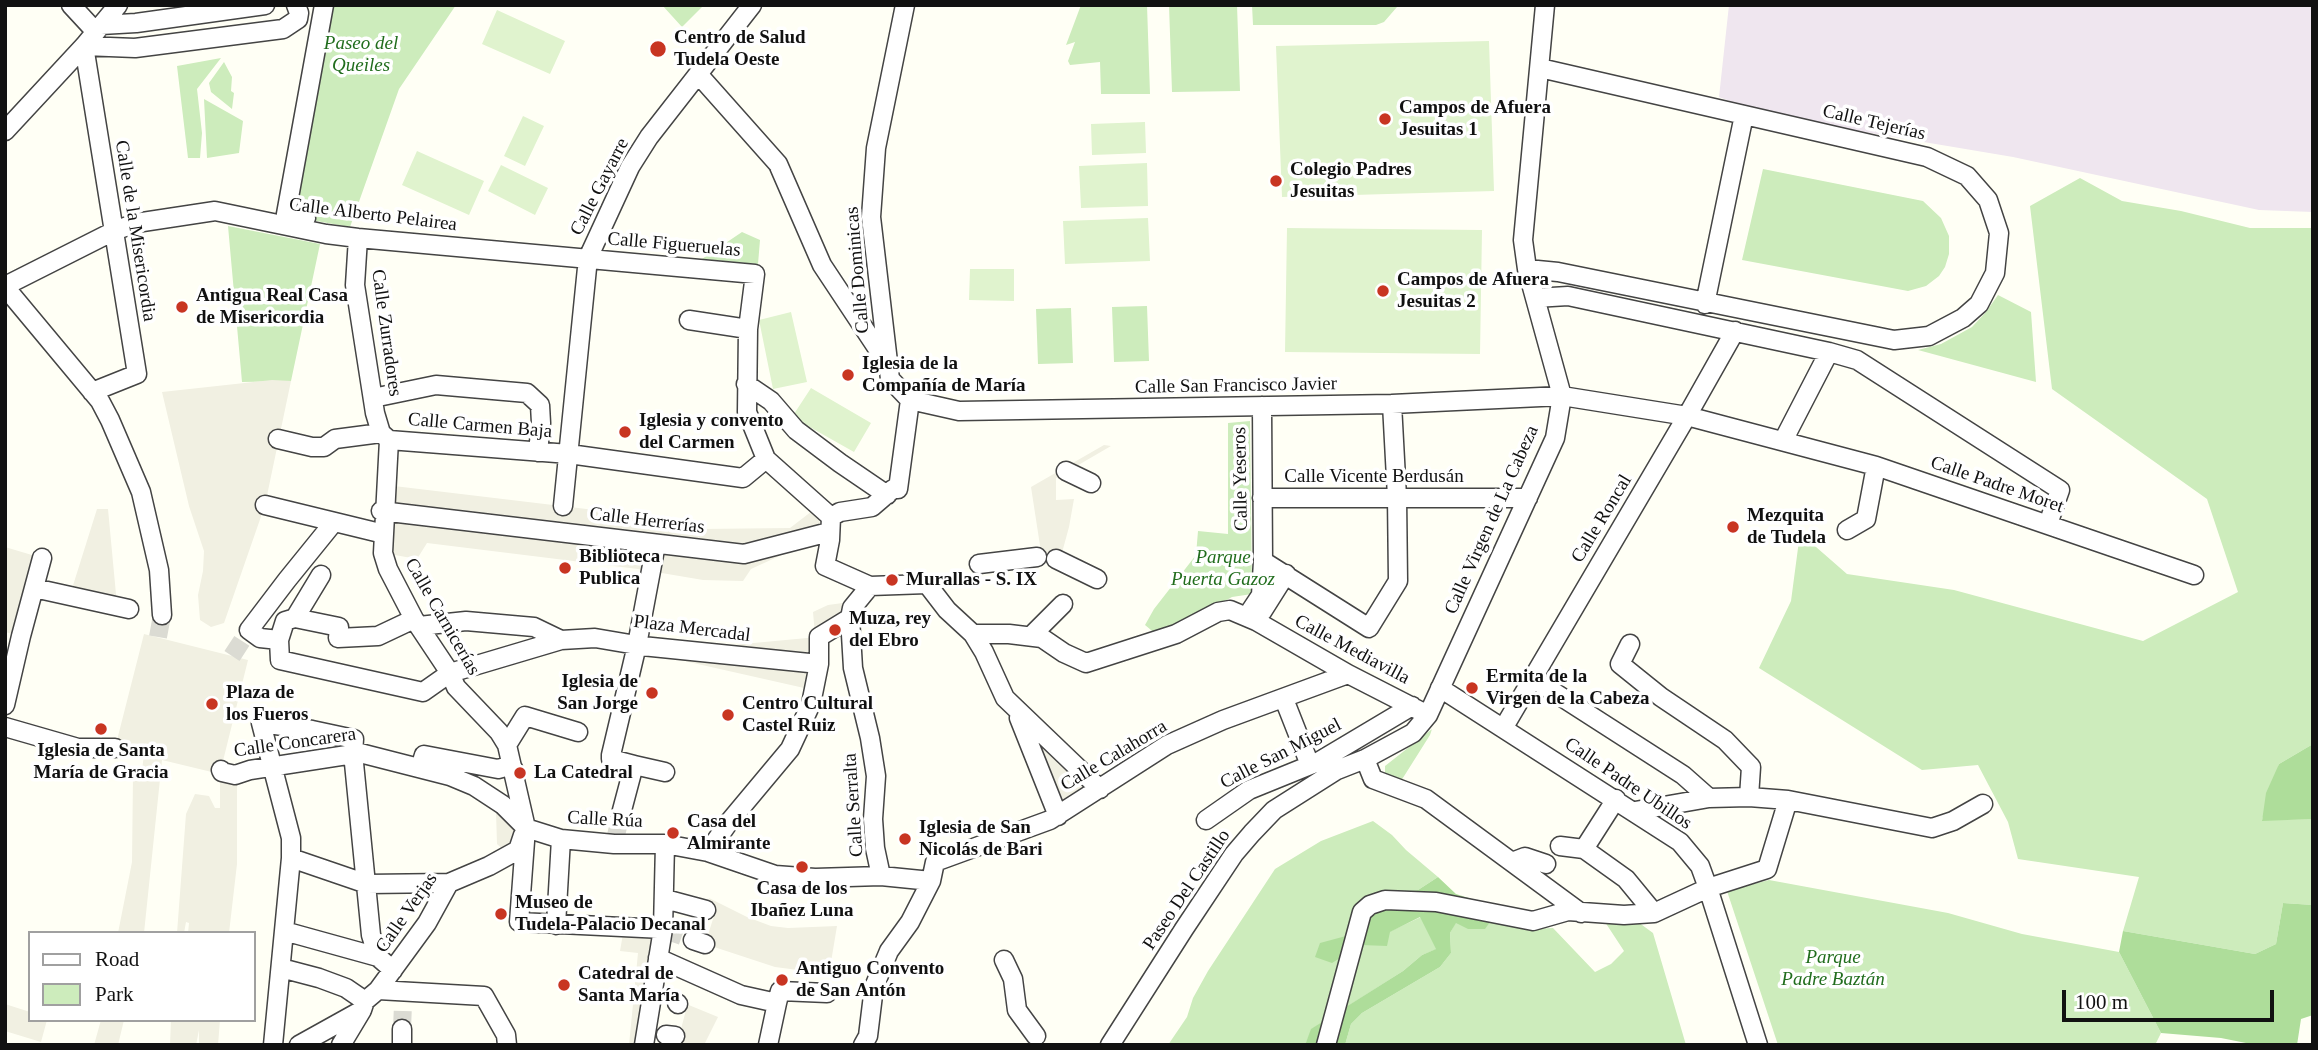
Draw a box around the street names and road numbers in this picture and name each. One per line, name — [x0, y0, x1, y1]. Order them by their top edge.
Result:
street label: Calle Tejerías — [1820, 100, 1928, 146]
street label: Calle Gayarre — [566, 135, 634, 239]
street label: Calle de la Misericordia — [109, 139, 161, 323]
street label: Calle Alberto Pelairea — [288, 193, 458, 237]
street label: Calle Dominicas — [841, 206, 875, 334]
street label: Calle Figueruelas — [607, 228, 741, 262]
street label: Calle Zurradores — [366, 268, 406, 398]
street label: Calle San Francisco Javier — [1135, 373, 1337, 399]
street label: Calle Carmen Baja — [407, 408, 553, 444]
street label: Calle Virgen de La Cabeza — [1440, 422, 1544, 618]
street label: Calle Yeseros — [1229, 427, 1253, 531]
street label: Calle Padre Moret — [1927, 452, 2067, 518]
street label: Calle Vicente Berdusán — [1284, 466, 1464, 488]
street label: Calle Roncal — [1567, 471, 1637, 567]
street label: Calle Herrerías — [588, 503, 706, 539]
street label: Calle Carnicerías — [399, 554, 485, 680]
street label: Calle Mediavilla — [1291, 610, 1413, 690]
street label: Plaza Mercadal — [632, 611, 752, 647]
street label: Calle San Miguel — [1217, 714, 1345, 794]
street label: Calle Calahorra — [1057, 715, 1171, 797]
street label: Calle Concarera — [233, 723, 357, 763]
street label: Calle Padre Ubillos — [1560, 733, 1696, 835]
street label: Calle Serralta — [839, 752, 869, 858]
street label: Calle Rúa — [567, 807, 643, 833]
street label: Paseo Del Castillo — [1138, 825, 1236, 955]
street label: Calle Verjas — [371, 869, 443, 957]

